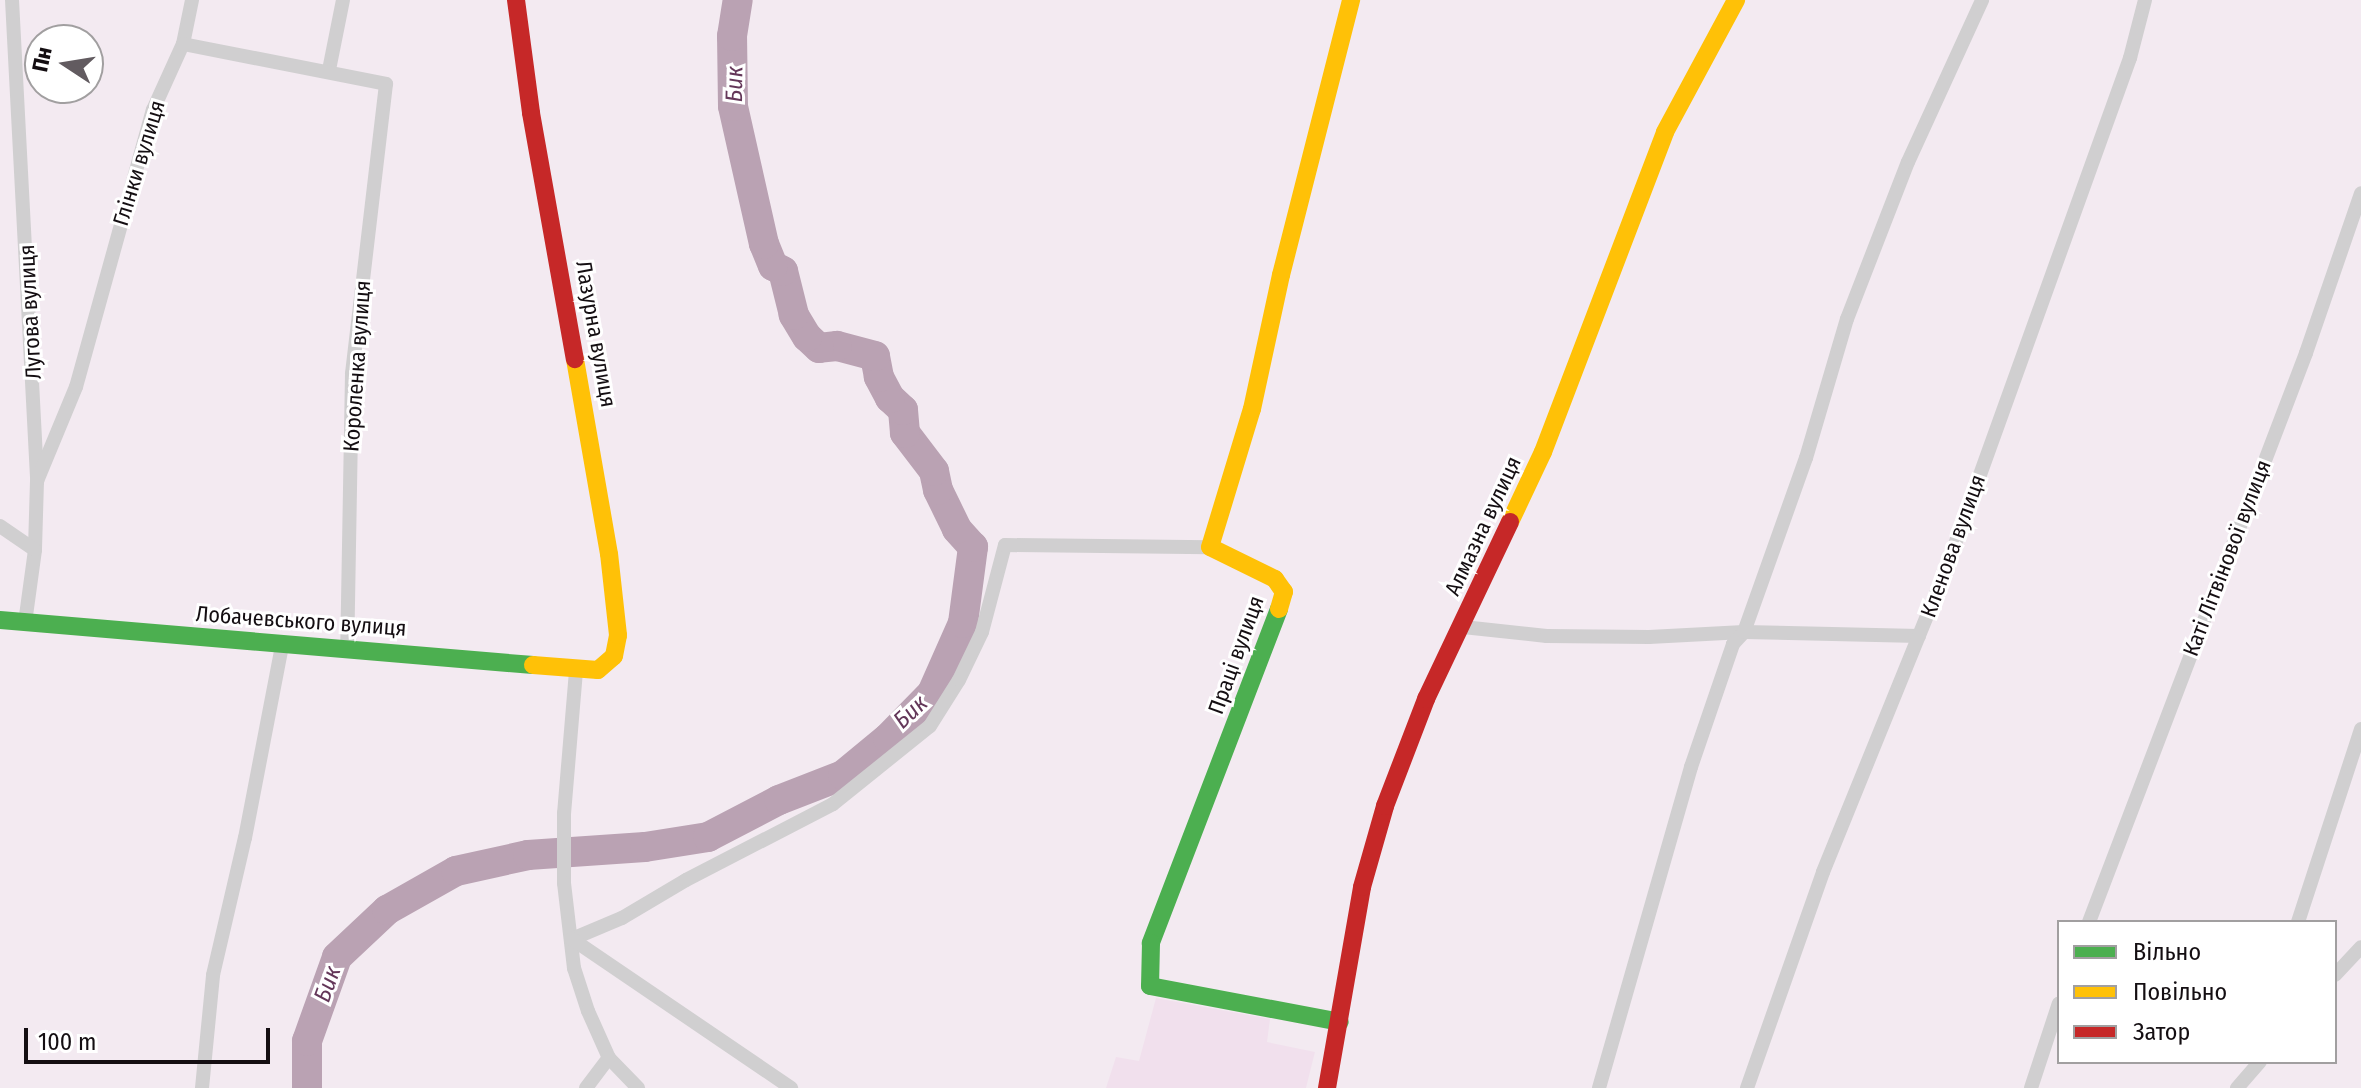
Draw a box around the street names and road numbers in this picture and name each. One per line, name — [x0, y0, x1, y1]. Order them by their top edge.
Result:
street label: Глінки вулиця — [107, 97, 171, 229]
street label: Лугова вулиця — [13, 244, 47, 380]
street label: Лазурна вулиця — [570, 259, 622, 409]
street label: Короленка вулиця — [338, 279, 376, 453]
street label: Алмазна вулиця — [1439, 452, 1527, 600]
street label: Каті Літвінової вулиця — [2177, 456, 2277, 660]
street label: Кленова вулиця — [1915, 471, 1991, 621]
street label: Праці вулиця — [1202, 592, 1270, 718]
street label: Лобачевського вулиця — [195, 600, 407, 642]

